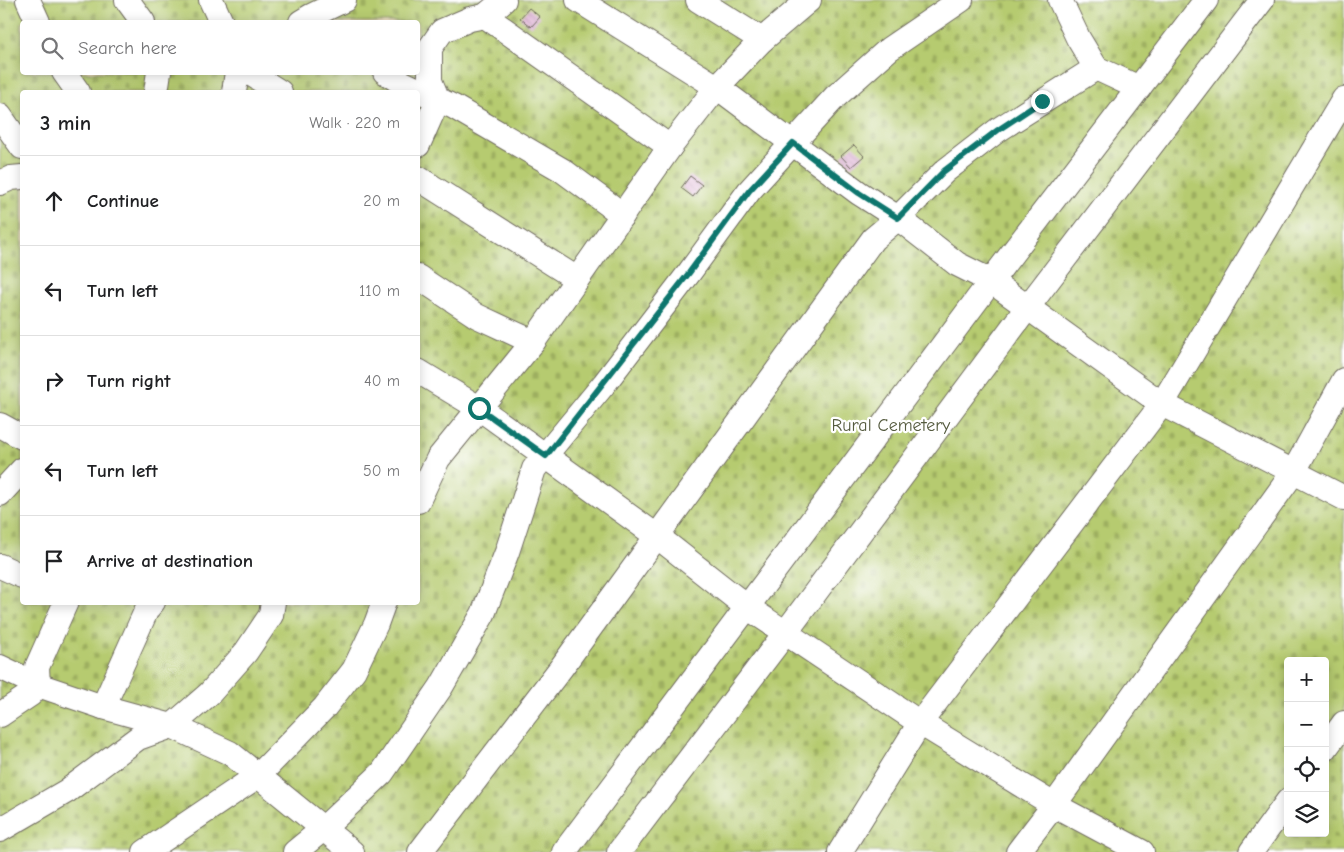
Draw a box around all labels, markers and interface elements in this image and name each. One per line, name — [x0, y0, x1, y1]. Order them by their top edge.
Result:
search box — [20, 20, 420, 75]
icon: search — [38, 34, 66, 62]
text: Search here — [78, 37, 177, 59]
route end — [1031, 90, 1054, 113]
text: 3 min — [40, 111, 91, 135]
text: Walk · 220 m — [309, 114, 400, 132]
icon: ahead — [40, 187, 68, 215]
text: Continue — [87, 190, 159, 212]
text: 20 m — [363, 192, 400, 210]
icon: left — [40, 277, 68, 305]
text: Turn left — [87, 280, 158, 302]
text: 110 m — [359, 282, 400, 300]
icon: right — [40, 367, 68, 395]
text: Turn right — [87, 370, 171, 392]
text: 40 m — [364, 372, 400, 390]
route start — [468, 397, 491, 420]
park label: Rural Cemetery — [832, 415, 951, 436]
icon: left — [40, 457, 68, 485]
text: Turn left — [87, 460, 158, 482]
text: 50 m — [363, 462, 400, 480]
icon: arrive — [40, 547, 68, 575]
text: Arrive at destination — [87, 550, 253, 572]
map controls — [1284, 657, 1329, 837]
button: + — [1284, 657, 1329, 702]
button: − — [1284, 702, 1329, 747]
button: locate — [1284, 747, 1329, 792]
button: layers — [1284, 792, 1329, 837]

